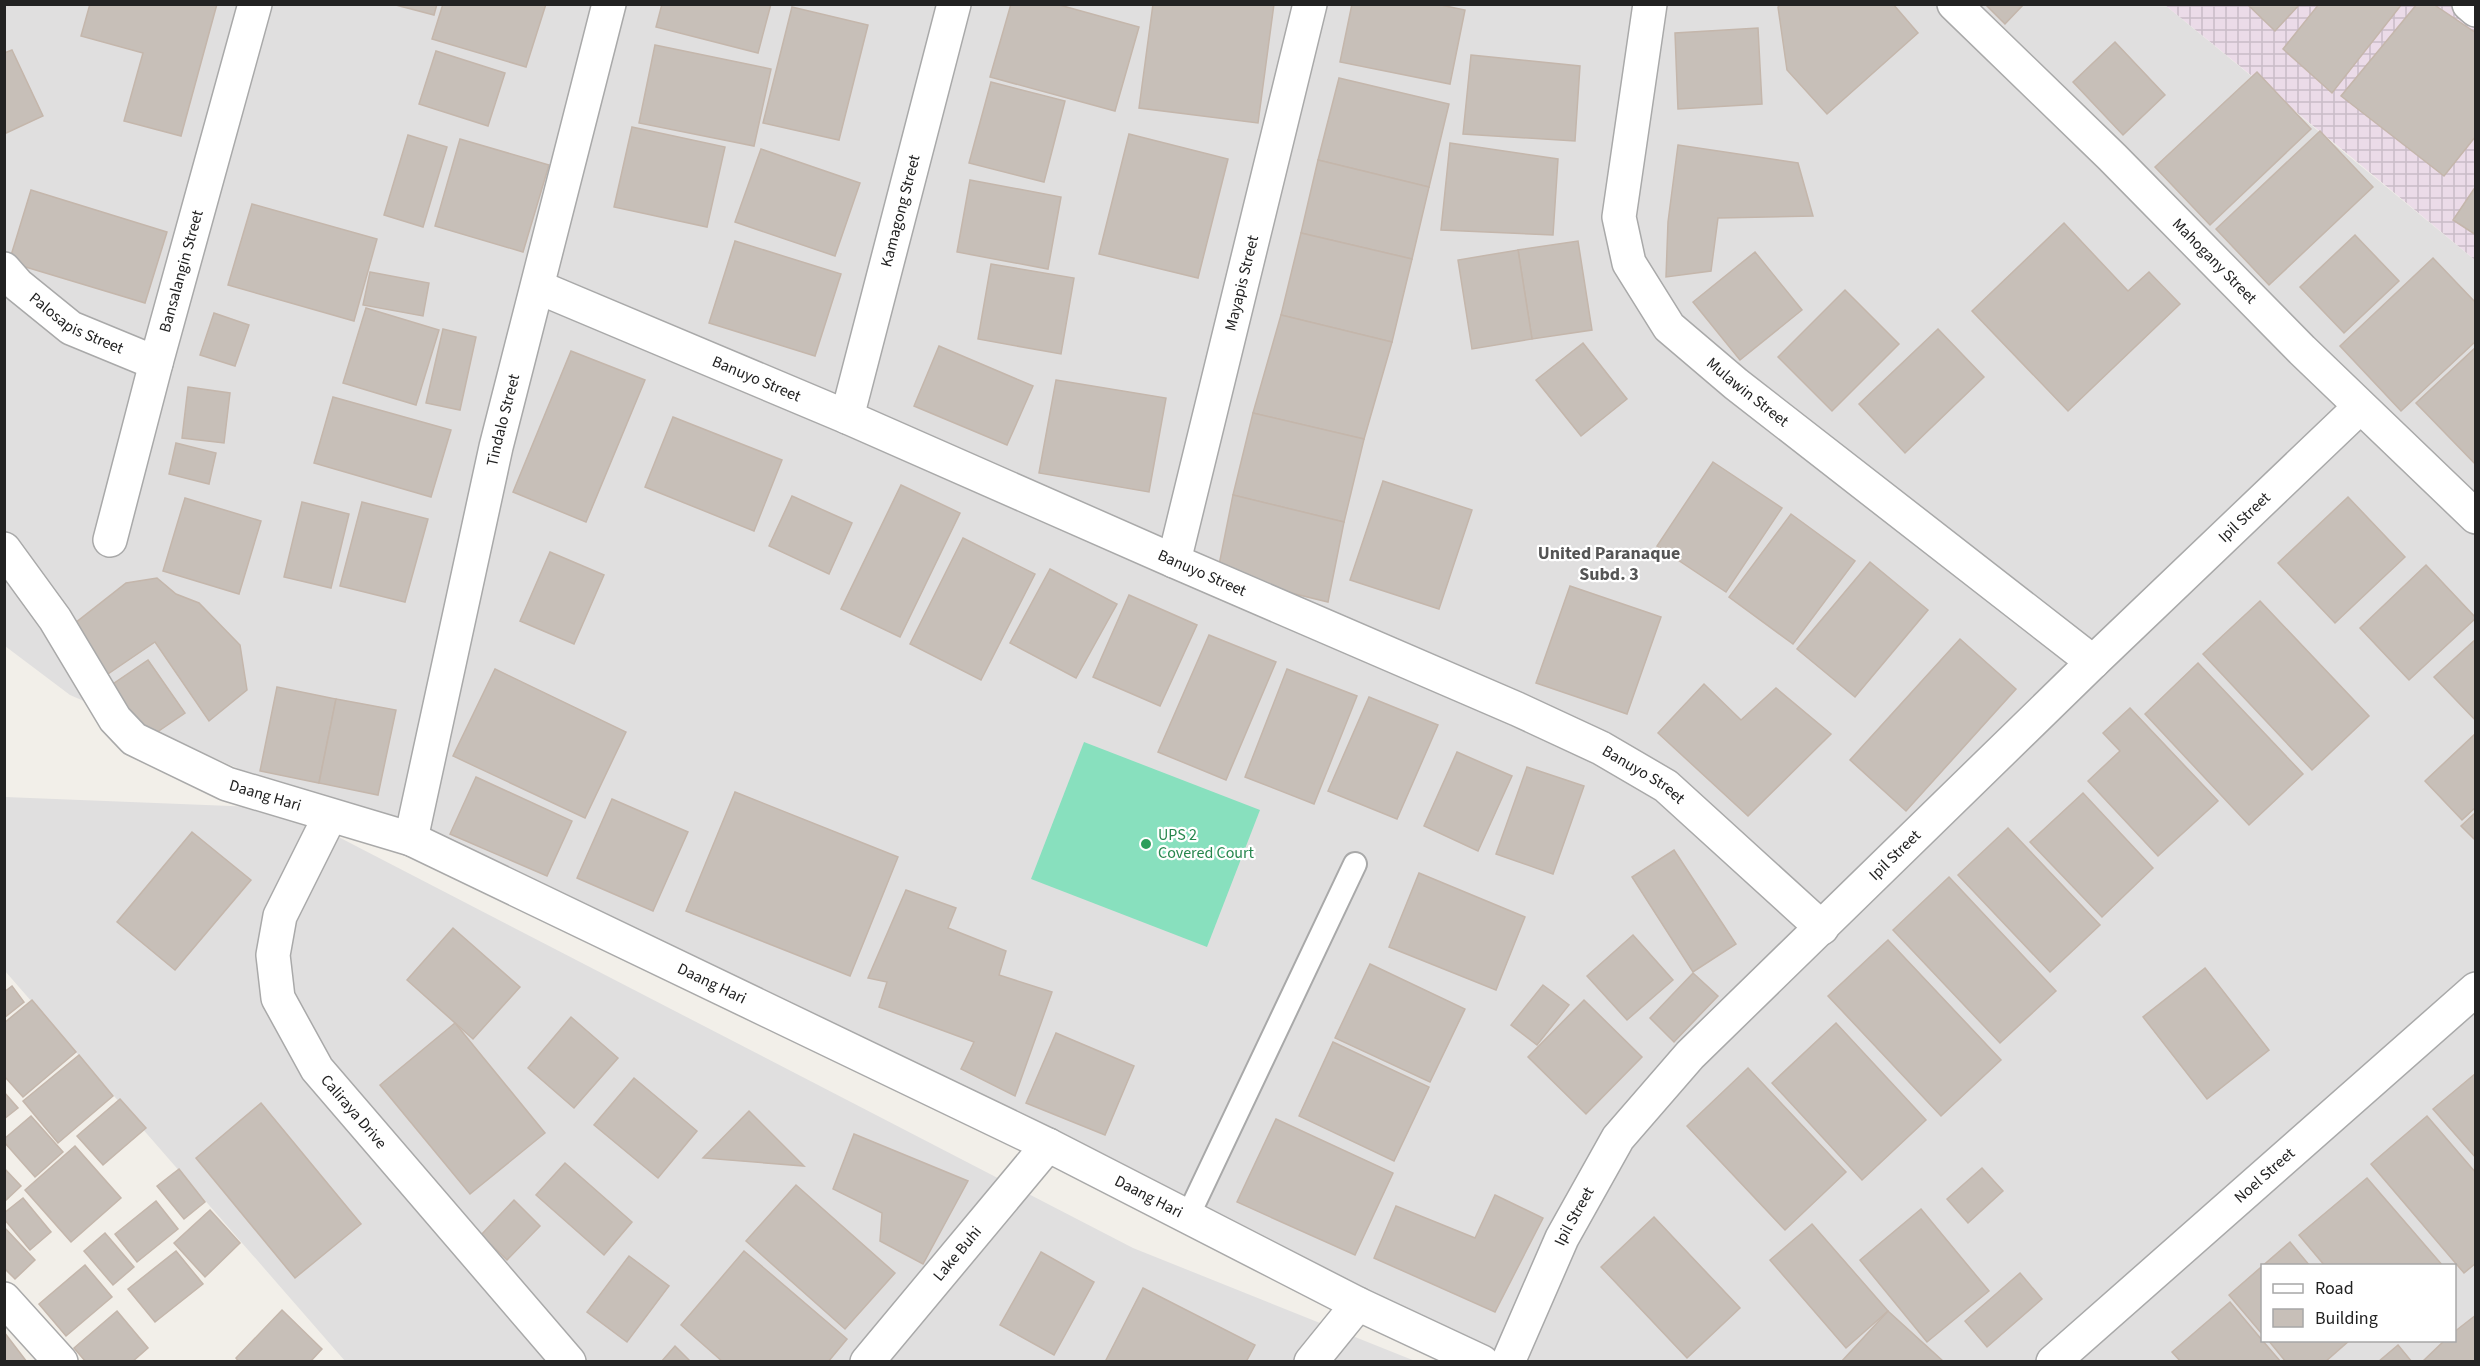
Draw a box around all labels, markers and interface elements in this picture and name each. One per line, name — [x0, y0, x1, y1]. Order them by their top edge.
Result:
street label: Kamagong Street — [875, 152, 926, 269]
street label: Bansalangin Street — [154, 207, 209, 335]
street label: Mahogany Street — [2167, 213, 2262, 309]
street label: Mayapis Street — [1220, 232, 1264, 333]
street label: Palosapis Street — [25, 287, 127, 360]
street label: Banuyo Street — [709, 350, 805, 408]
street label: Mulawin Street — [1702, 352, 1794, 433]
street label: Tindalo Street — [481, 371, 525, 468]
street label: Ipil Street — [2213, 487, 2276, 548]
district label: United Paranaque Subd. 3 — [1538, 541, 1680, 587]
street label: Banuyo Street — [1154, 544, 1250, 602]
street label: Banuyo Street — [1598, 740, 1690, 809]
street label: Daang Hari — [227, 774, 304, 817]
place label: UPS 2 Covered Court — [1158, 824, 1255, 864]
street label: Ipil Street — [1864, 824, 1926, 886]
marker: UPS 2 Covered Court — [1139, 837, 1153, 851]
street label: Daang Hari — [674, 958, 750, 1009]
street label: Caliraya Drive — [315, 1070, 392, 1154]
street label: Noel Street — [2229, 1142, 2300, 1208]
street label: Daang Hari — [1111, 1170, 1187, 1223]
street label: Ipil Street — [1549, 1182, 1600, 1249]
street label: Lake Buhi — [928, 1222, 987, 1286]
legend — [2261, 1264, 2456, 1342]
text: Road — [2315, 1276, 2354, 1301]
text: Building — [2315, 1306, 2378, 1331]

